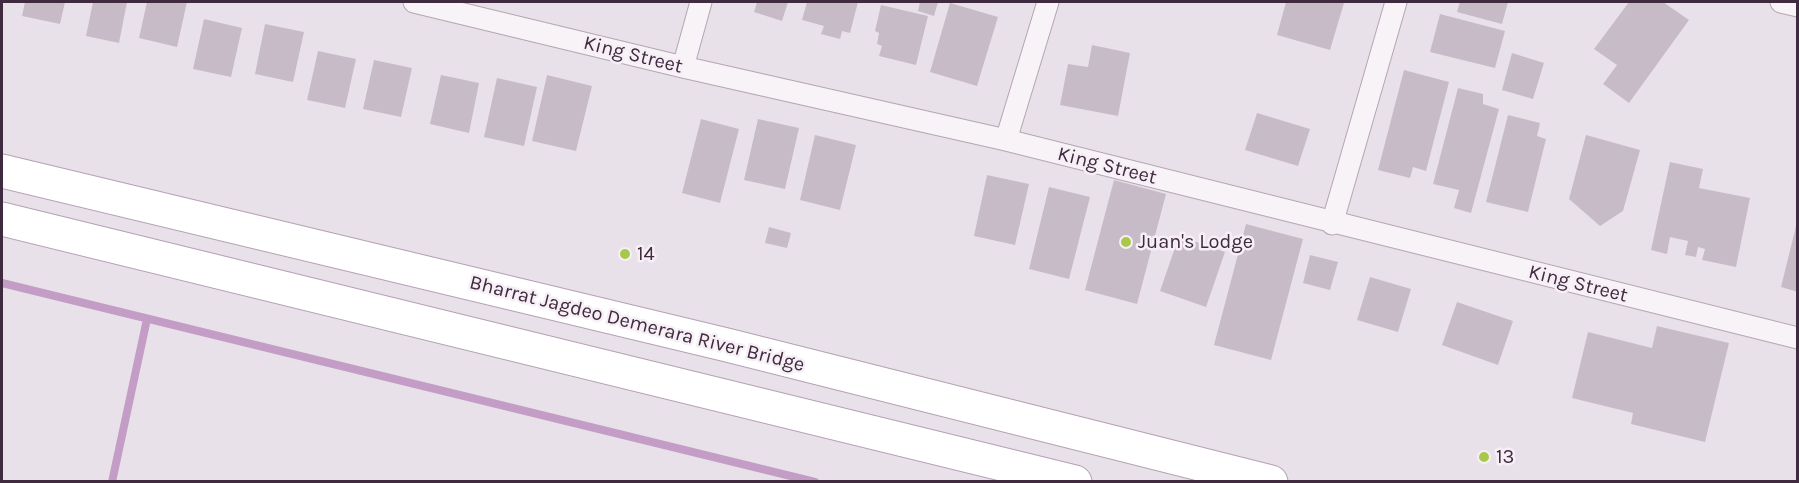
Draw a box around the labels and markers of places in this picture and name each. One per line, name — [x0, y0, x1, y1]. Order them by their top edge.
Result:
place label: Juan's Lodge — [1138, 230, 1253, 254]
marker: Juan's Lodge — [1119, 235, 1133, 249]
place label: 14 — [637, 242, 655, 266]
marker: 14 — [618, 247, 632, 261]
place label: 13 — [1496, 445, 1514, 469]
marker: 13 — [1477, 450, 1491, 464]

